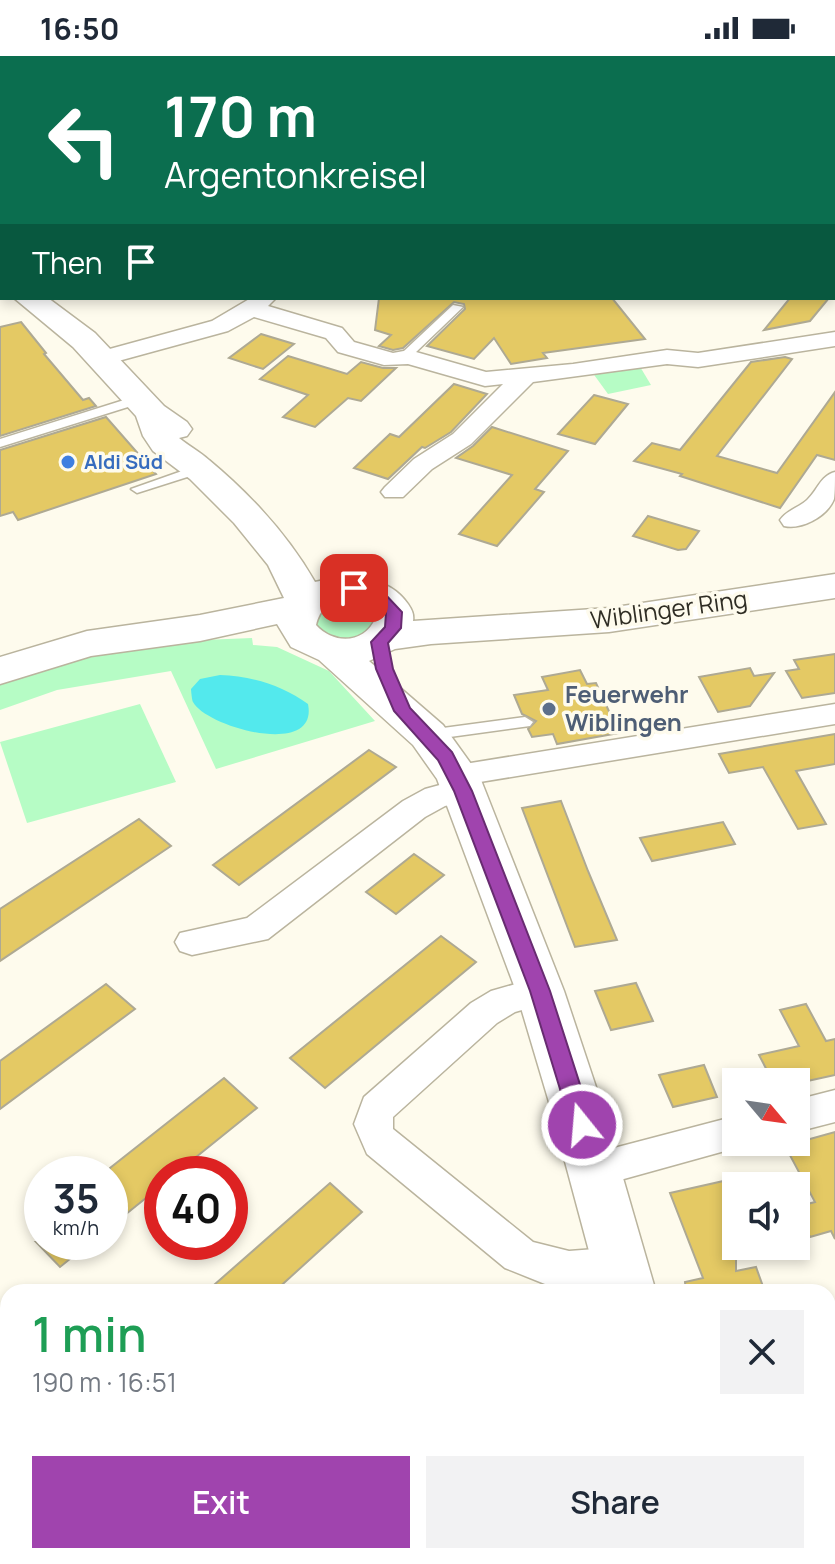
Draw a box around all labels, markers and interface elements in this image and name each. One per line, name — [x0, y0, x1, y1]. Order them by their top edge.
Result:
text: 16:50 — [40, 8, 119, 49]
text: 170 m — [164, 77, 317, 154]
icon: left — [32, 88, 136, 192]
text: Argentonkreisel — [164, 150, 427, 199]
icon: arrive — [119, 240, 163, 284]
text: Then — [32, 242, 103, 283]
place label: Aldi Süd — [84, 448, 163, 475]
marker: Aldi Süd — [59, 453, 77, 471]
pin — [320, 554, 388, 622]
icon: arrive — [332, 566, 376, 610]
street label: Wiblinger Ring — [588, 581, 749, 636]
place label: Feuerwehr Wiblingen — [565, 677, 689, 738]
marker: Feuerwehr Wiblingen — [540, 700, 558, 718]
north arrow — [722, 1068, 810, 1156]
map controls — [722, 1068, 810, 1260]
position arrow — [540, 1083, 624, 1167]
speed limit sign: 40 — [144, 1156, 248, 1260]
text: 35 — [53, 1170, 99, 1225]
button: sound — [722, 1172, 810, 1260]
text: km/h — [53, 1214, 99, 1241]
text: 1 min — [32, 1301, 146, 1366]
button: close — [720, 1310, 804, 1394]
text: 190 m · 16:51 — [32, 1364, 177, 1400]
button: Exit — [32, 1456, 410, 1548]
button: Share — [426, 1456, 804, 1548]

